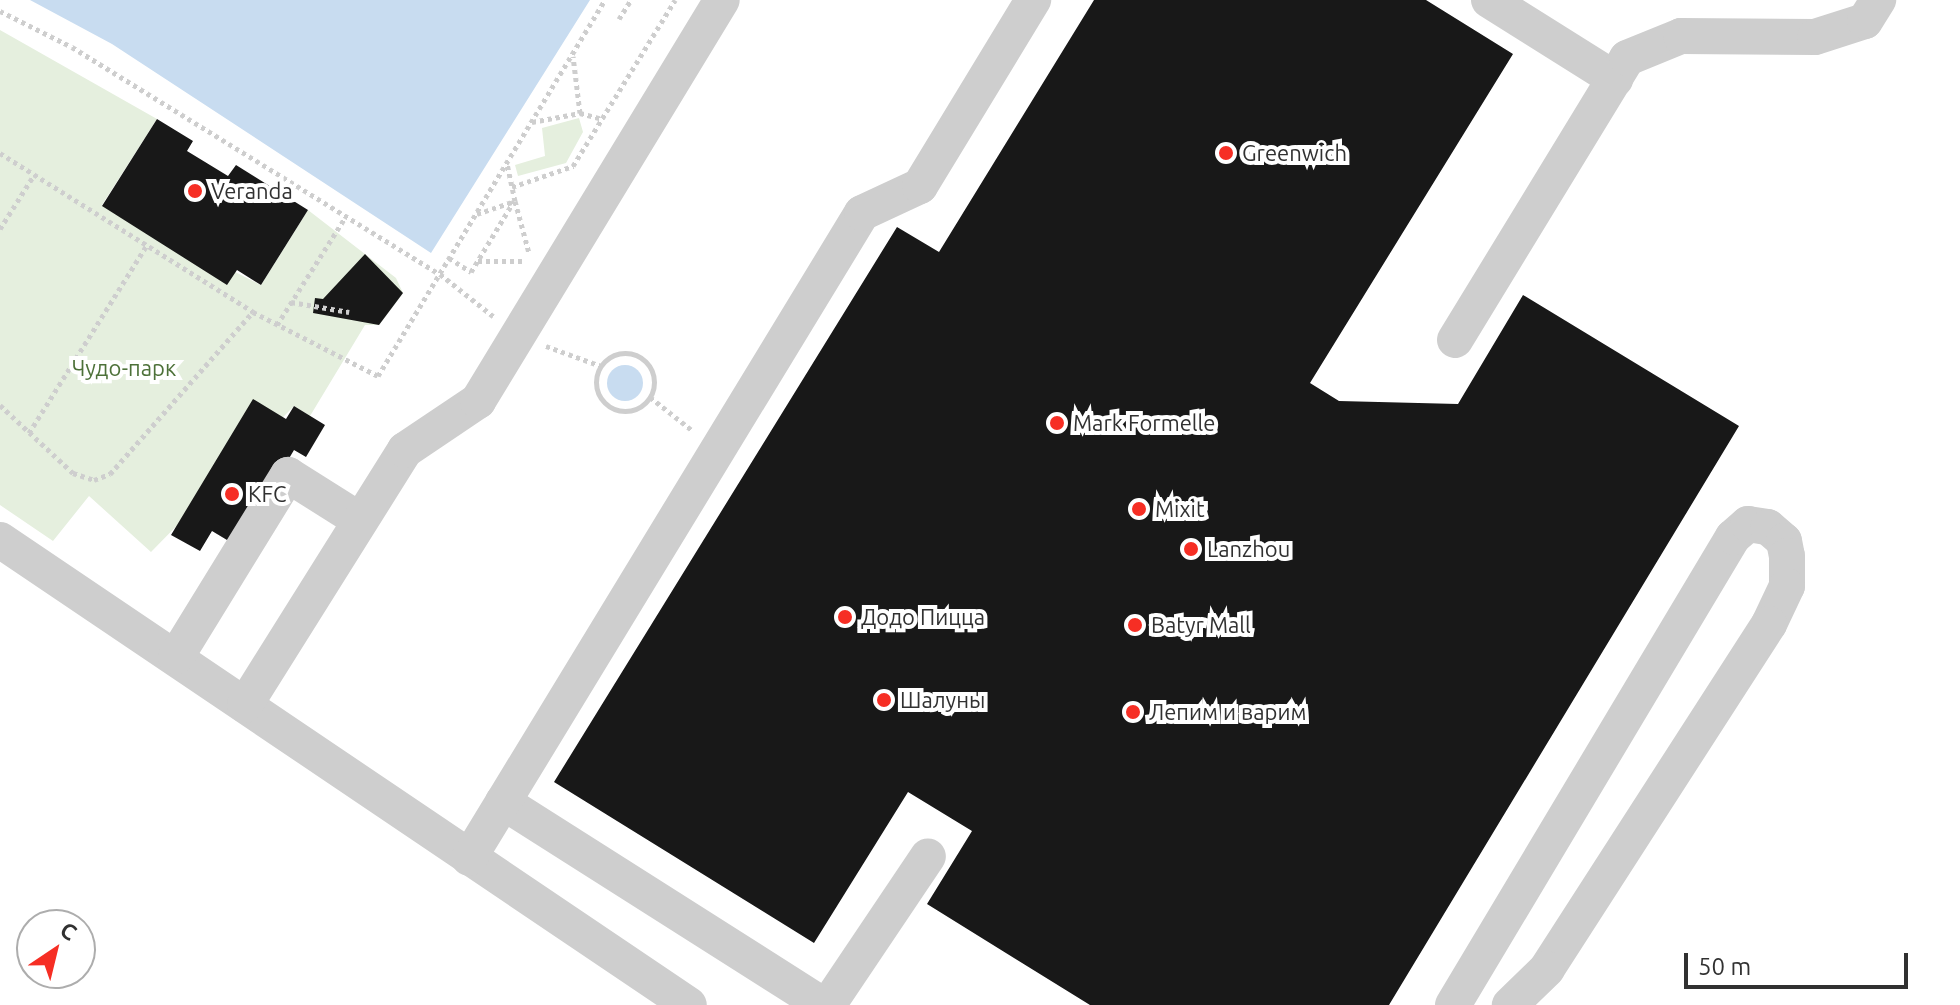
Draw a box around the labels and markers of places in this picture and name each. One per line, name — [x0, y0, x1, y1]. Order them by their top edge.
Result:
place label: Greenwich — [1242, 140, 1347, 166]
marker: Greenwich — [1217, 144, 1235, 162]
place label: Veranda — [211, 178, 293, 204]
marker: Veranda — [186, 182, 204, 200]
place label: Mark Formelle — [1073, 410, 1215, 436]
marker: Mark Formelle — [1048, 414, 1066, 432]
place label: KFC — [248, 481, 286, 507]
marker: KFC — [223, 485, 241, 503]
place label: Mixit — [1155, 496, 1205, 522]
marker: Mixit — [1130, 500, 1148, 518]
place label: Lanzhou — [1207, 536, 1290, 562]
marker: Lanzhou — [1182, 540, 1200, 558]
place label: Додо Пицца — [861, 604, 985, 630]
marker: Додо Пицца — [836, 608, 854, 626]
place label: Batyr Mall — [1151, 612, 1251, 638]
marker: Batyr Mall — [1126, 616, 1144, 634]
place label: Шалуны — [900, 687, 985, 713]
marker: Шалуны — [875, 691, 893, 709]
place label: Лепим и варим — [1149, 699, 1306, 725]
marker: Лепим и варим — [1124, 703, 1142, 721]

